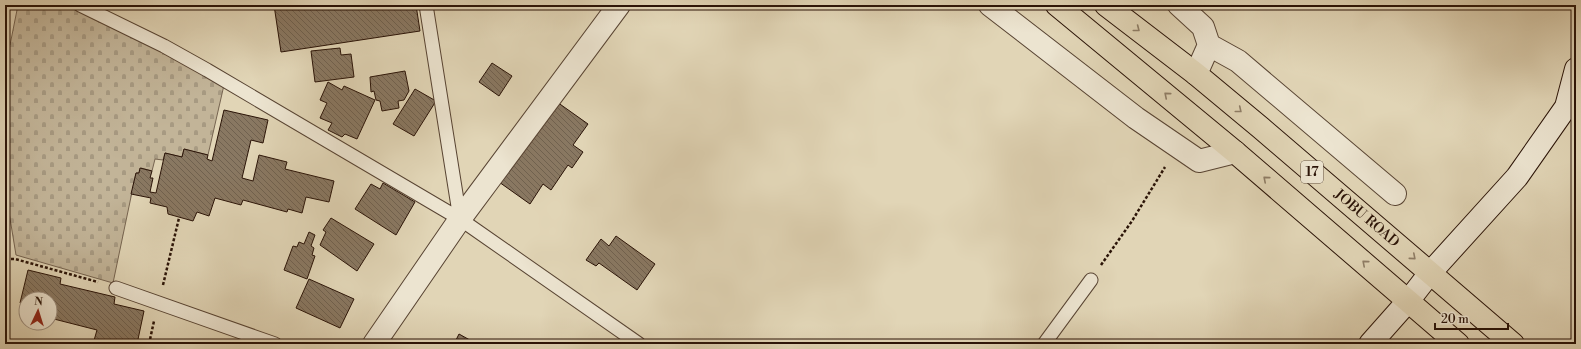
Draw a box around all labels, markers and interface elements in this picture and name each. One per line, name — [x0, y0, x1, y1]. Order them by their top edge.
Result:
one-way arrow — [1133, 24, 1140, 31]
one-way arrow — [1164, 93, 1171, 100]
one-way arrow — [1235, 105, 1242, 112]
road number: 17 — [1301, 161, 1323, 183]
one-way arrow — [1264, 176, 1271, 183]
street label: JOBU ROAD — [1329, 185, 1403, 252]
one-way arrow — [1408, 253, 1415, 260]
one-way arrow — [1363, 261, 1370, 268]
north arrow — [18, 291, 58, 331]
text: N — [34, 295, 44, 309]
scale bar — [1435, 305, 1508, 331]
text: 20 m — [1441, 312, 1469, 327]

